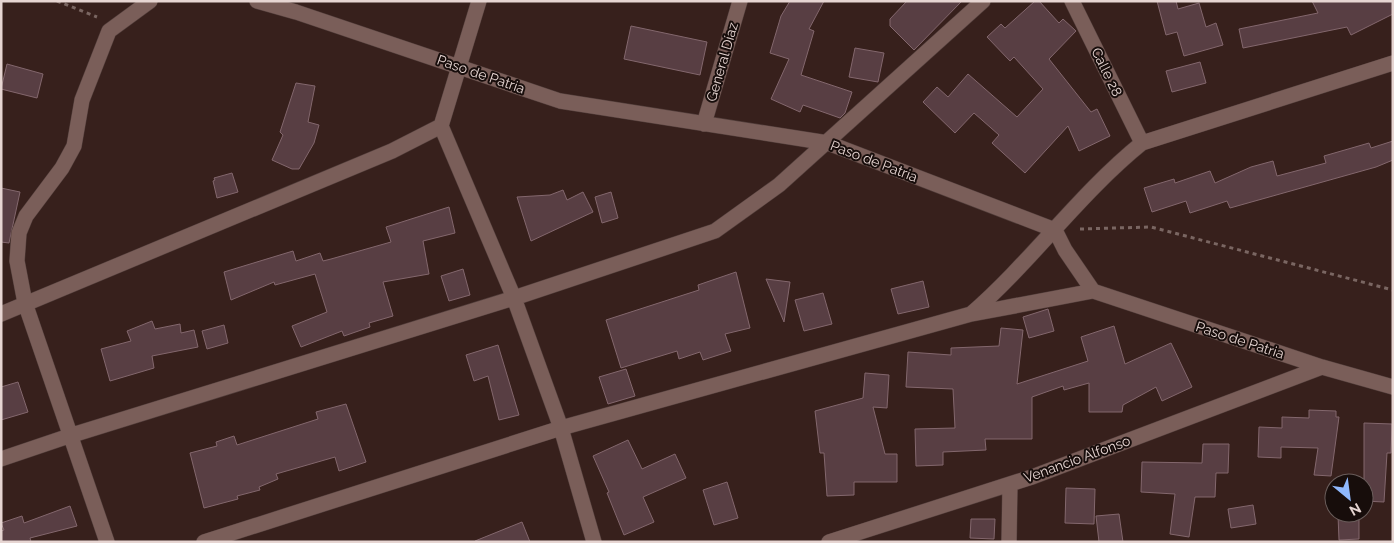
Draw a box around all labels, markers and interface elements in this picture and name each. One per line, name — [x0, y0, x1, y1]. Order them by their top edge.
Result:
street label: General Díaz — [703, 20, 741, 103]
street label: Calle 28 — [1088, 45, 1126, 99]
street label: Paso de Patria — [435, 51, 527, 97]
street label: Paso de Patria — [828, 137, 920, 185]
street label: Paso de Patria — [1194, 318, 1286, 362]
street label: Venancio Alfonso — [1022, 432, 1132, 486]
north arrow — [1324, 473, 1374, 523]
text: N — [1347, 500, 1364, 519]

